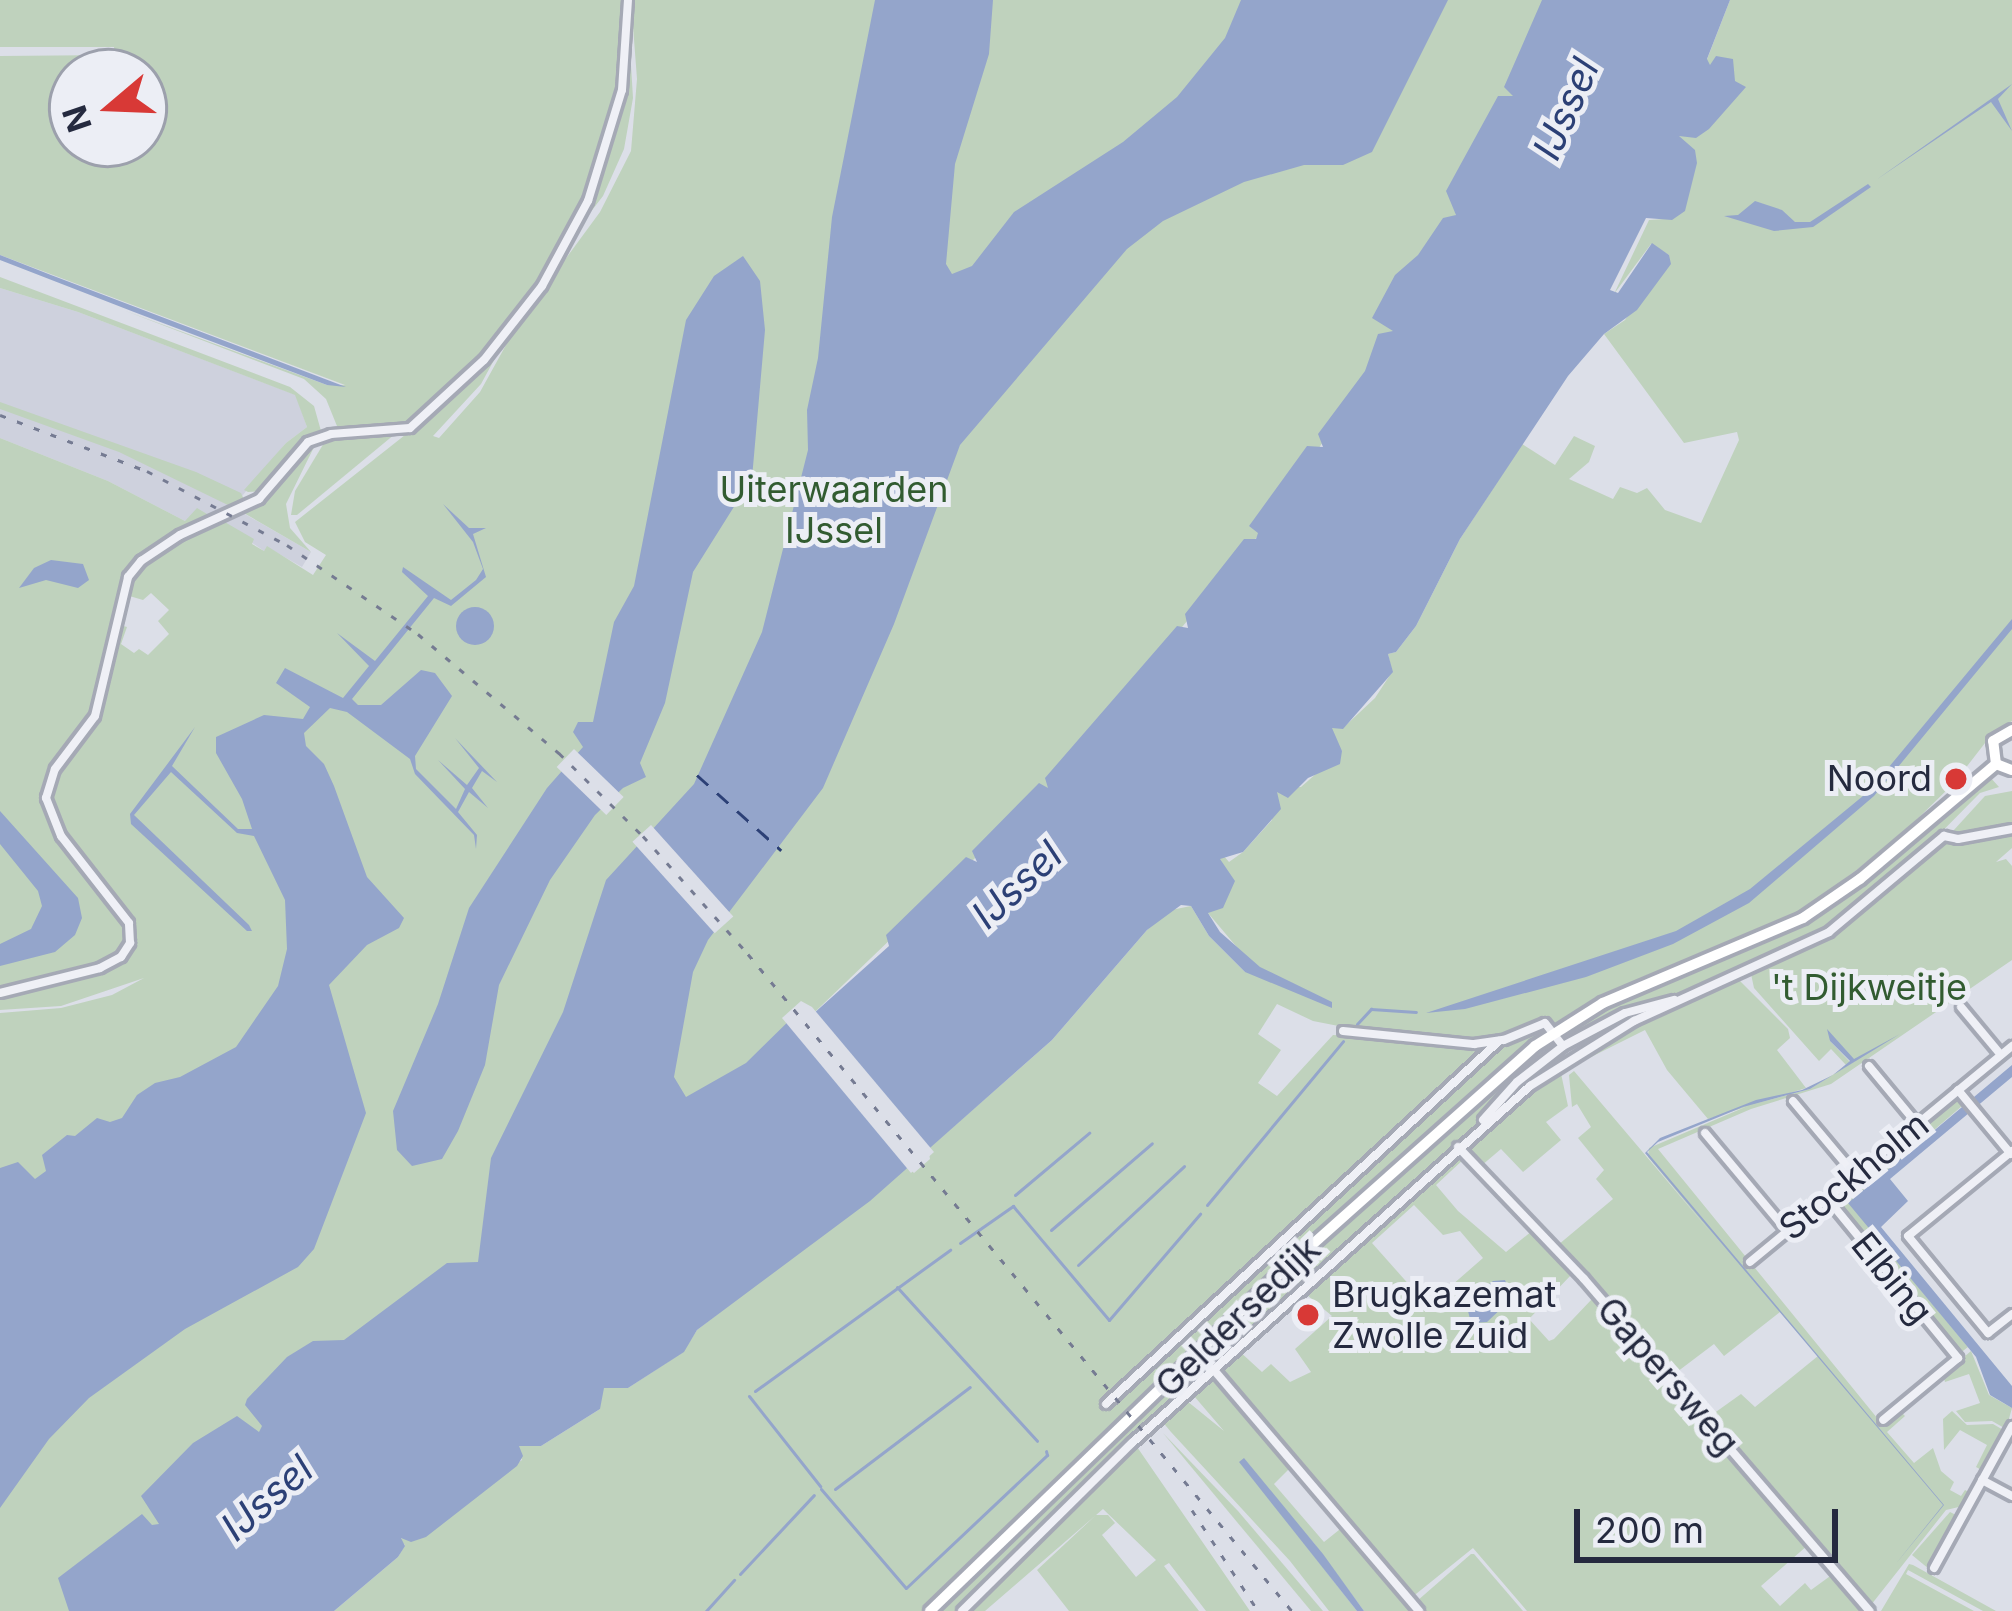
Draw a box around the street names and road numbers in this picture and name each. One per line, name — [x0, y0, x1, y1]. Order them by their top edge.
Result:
street label: Stockholm — [1771, 1103, 1937, 1249]
street label: Elbing — [1842, 1224, 1942, 1332]
street label: Geldersedijk — [1147, 1228, 1329, 1406]
street label: Gapersweg — [1588, 1288, 1748, 1464]

